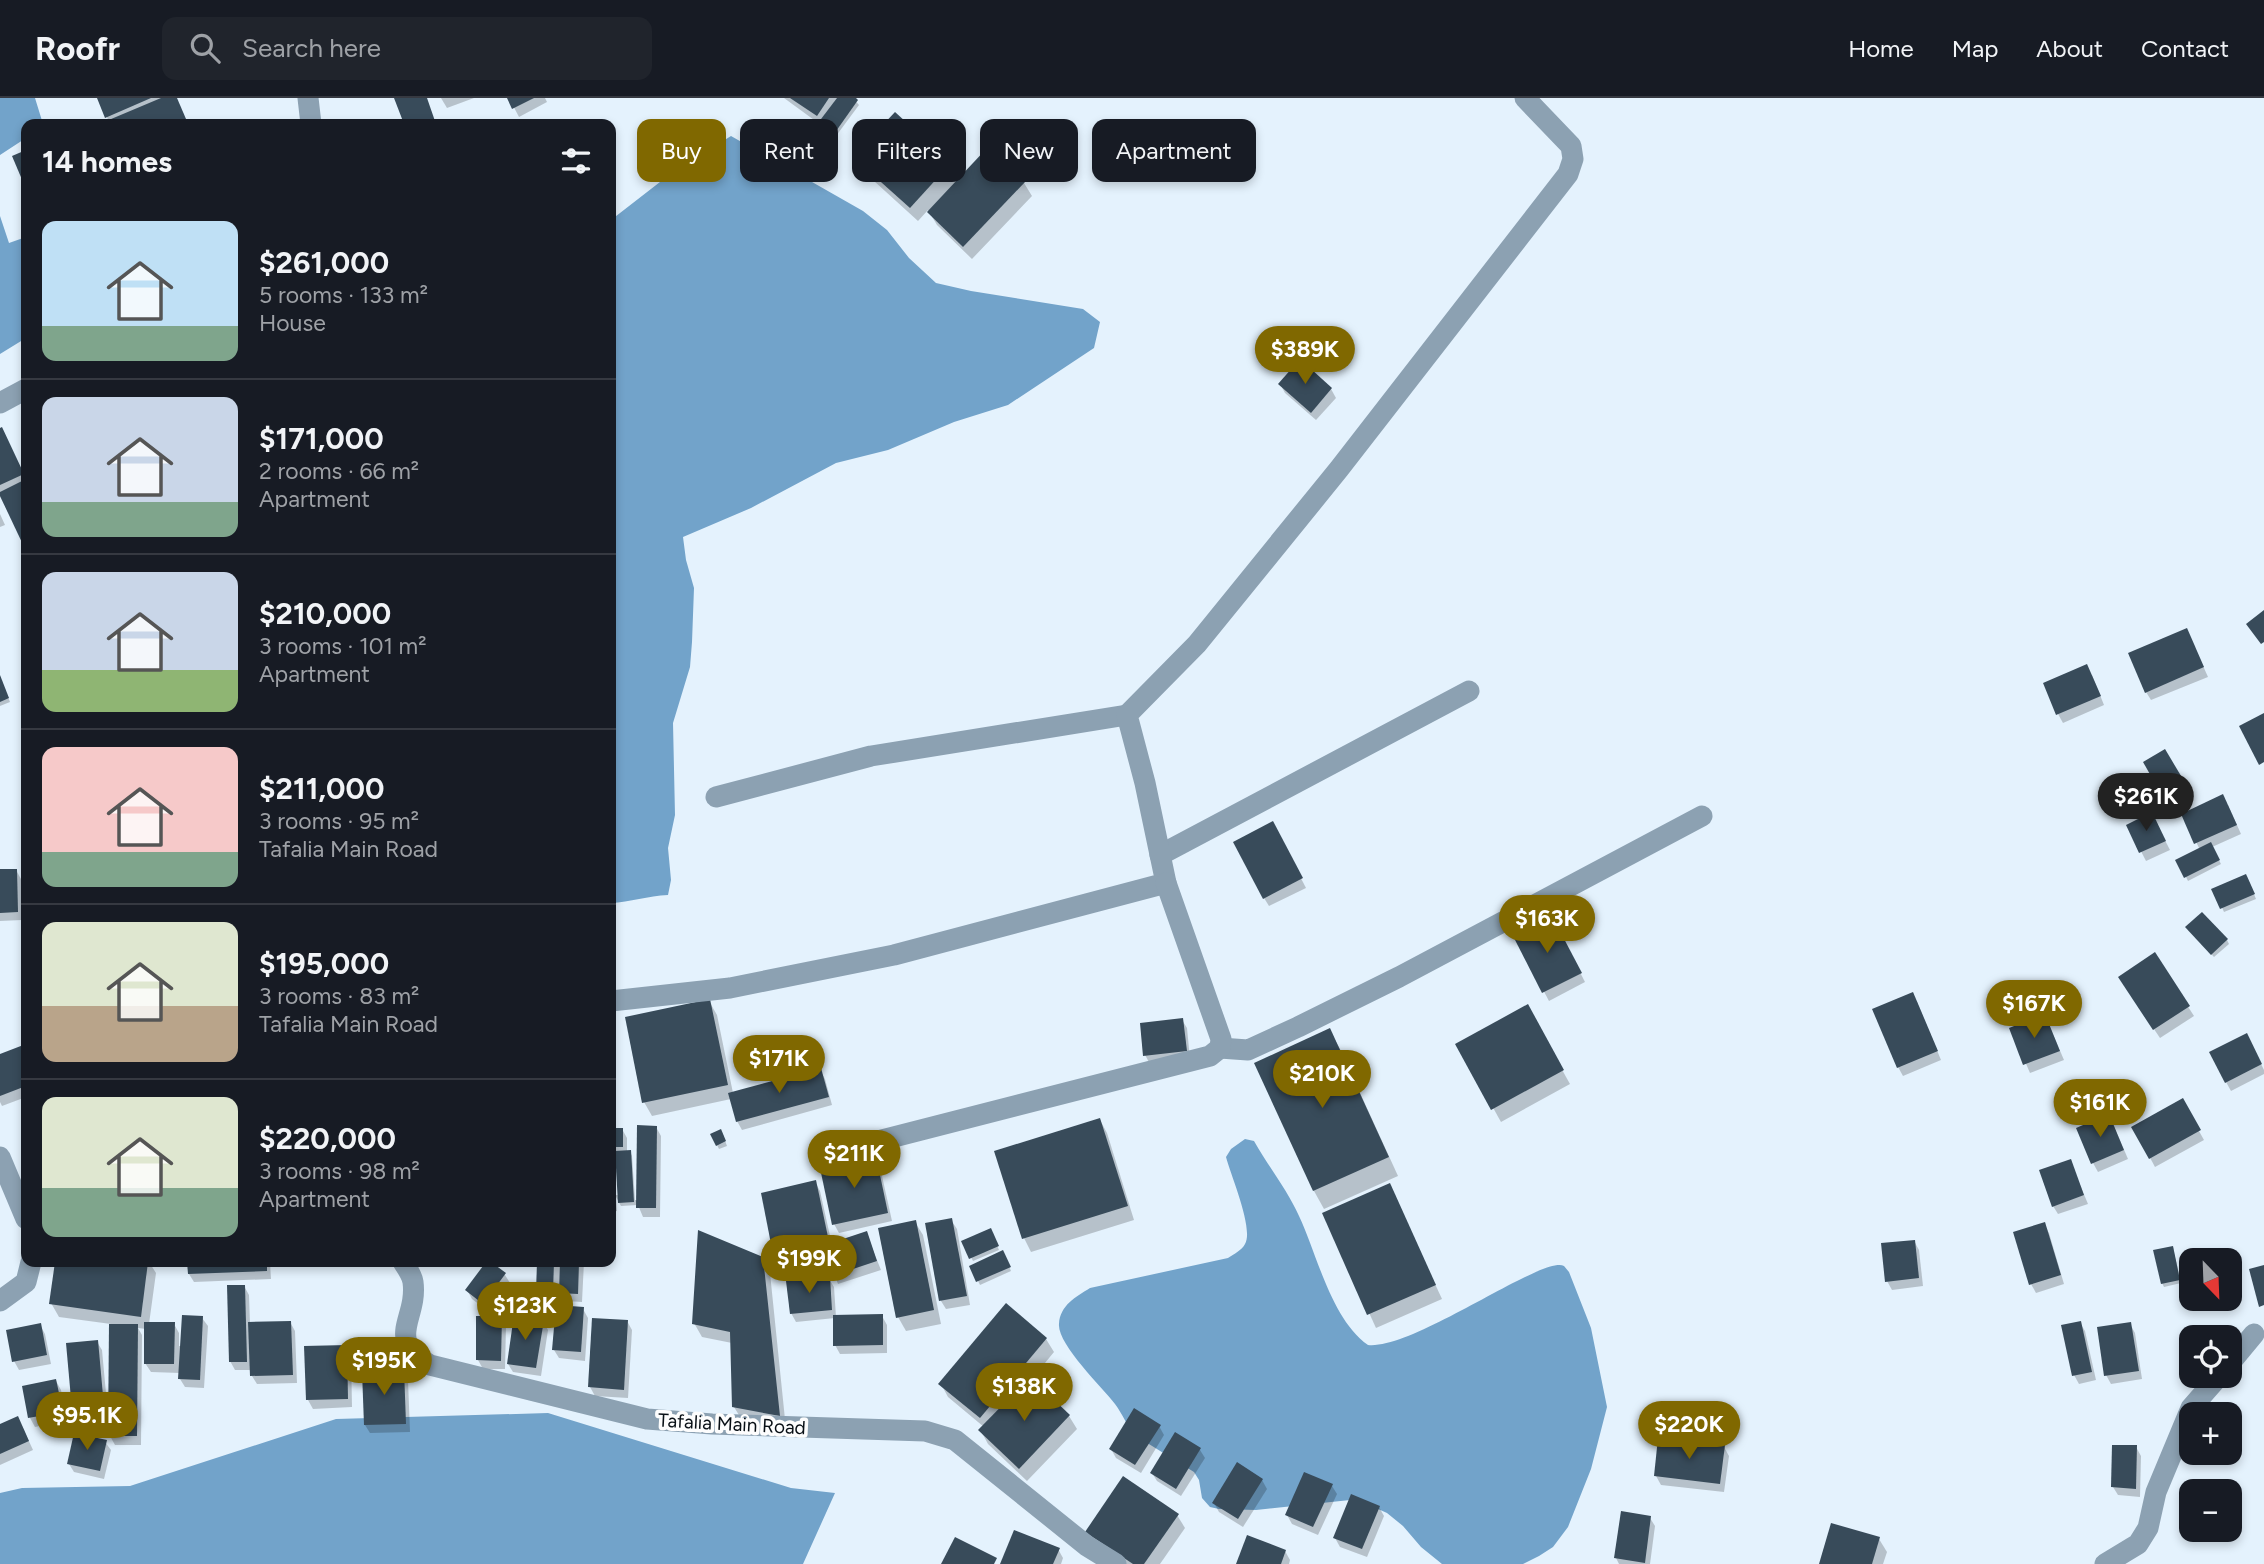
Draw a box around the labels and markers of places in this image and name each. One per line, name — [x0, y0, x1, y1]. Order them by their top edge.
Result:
pin: $389K — [1256, 327, 1354, 386]
pin: $261K — [2097, 774, 2195, 833]
pin: $163K — [1498, 896, 1596, 955]
pin: $167K — [1985, 981, 2083, 1040]
pin: $171K — [730, 1035, 828, 1095]
pin: $210K — [1273, 1051, 1371, 1110]
pin: $161K — [2051, 1080, 2149, 1139]
pin: $211K — [805, 1130, 903, 1190]
pin: $199K — [760, 1236, 858, 1295]
pin: $123K — [476, 1282, 574, 1342]
pin: $195K — [335, 1338, 433, 1397]
pin: $138K — [975, 1364, 1073, 1423]
pin: $95.1K — [30, 1392, 144, 1452]
pin: $220K — [1640, 1402, 1738, 1461]

